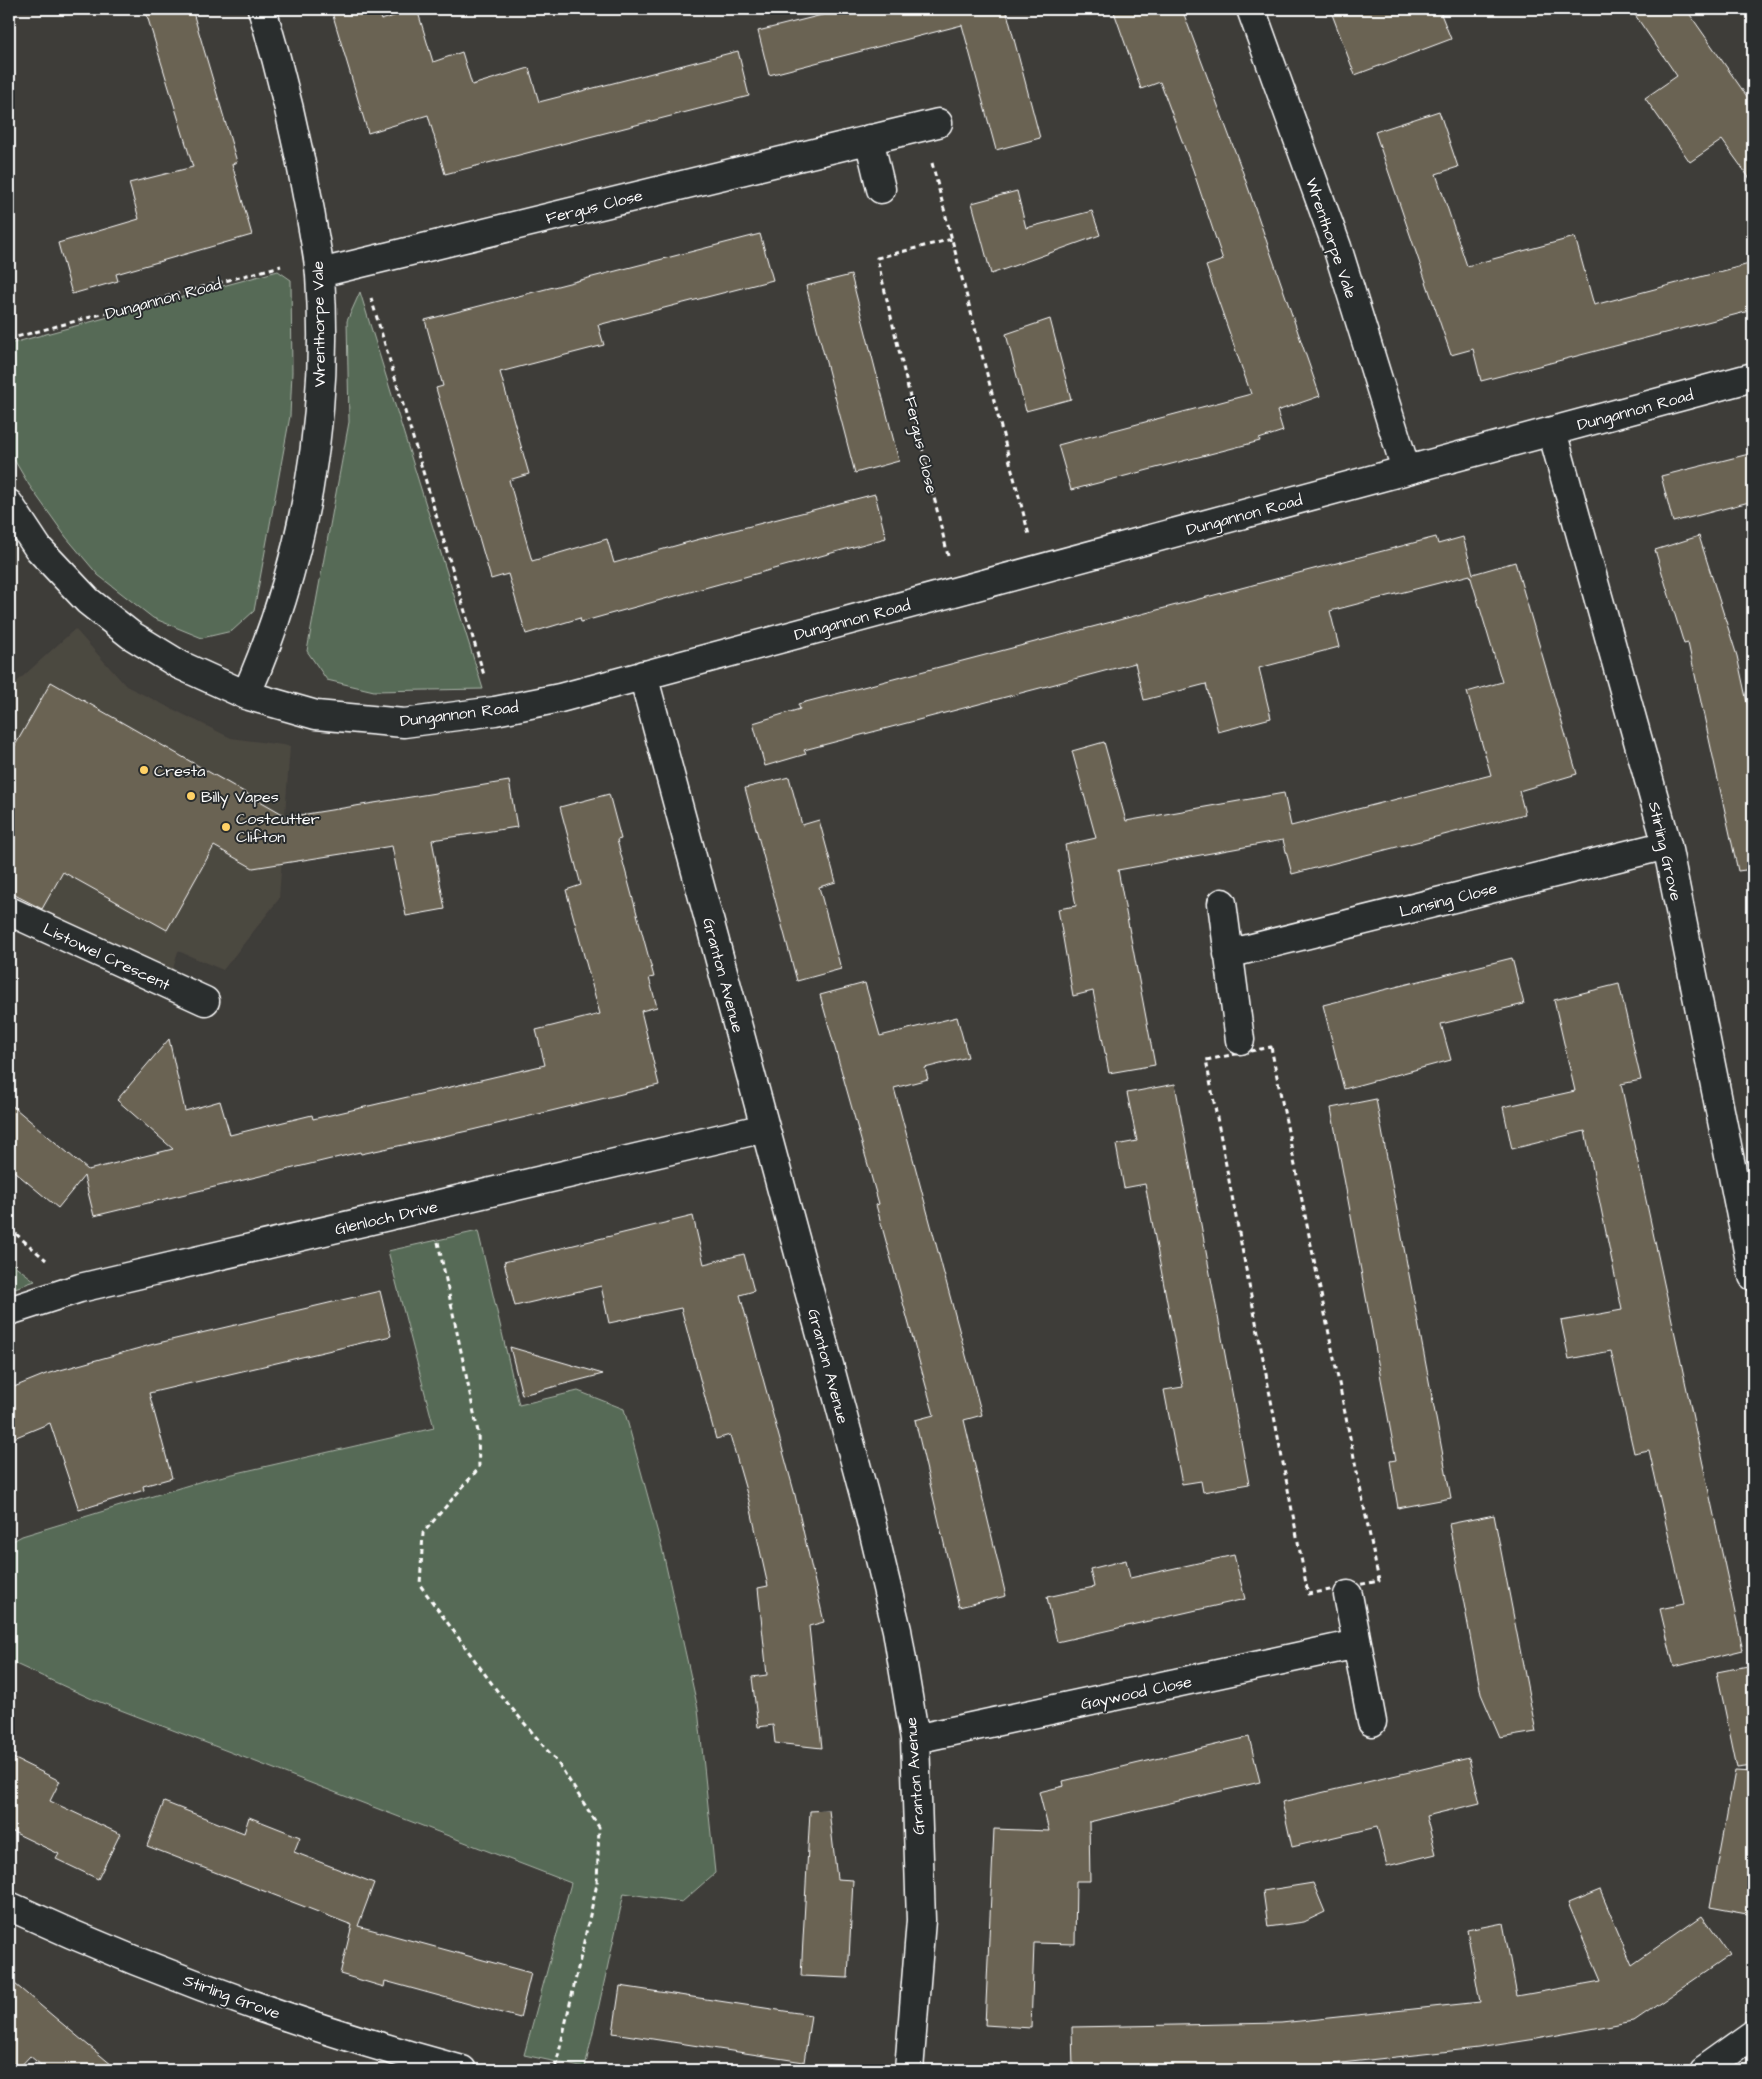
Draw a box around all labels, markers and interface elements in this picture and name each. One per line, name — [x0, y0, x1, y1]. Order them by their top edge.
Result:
street label: Wrenthorpe Vale — [1300, 175, 1362, 302]
street label: Fergus Close — [544, 184, 645, 231]
street label: Wrenthorpe Vale — [307, 260, 331, 387]
street label: Dungannon Road — [103, 273, 224, 326]
street label: Dungannon Road — [1575, 384, 1696, 437]
street label: Fergus Close — [898, 395, 943, 496]
street label: Dungannon Road — [1184, 489, 1305, 542]
street label: Dungannon Road — [792, 594, 913, 647]
street label: Dungannon Road — [399, 696, 520, 733]
place label: Cresta — [154, 760, 205, 782]
marker: Cresta — [138, 764, 150, 776]
place label: Billy Vapes — [201, 786, 279, 809]
marker: Billy Vapes — [185, 790, 197, 802]
street label: Stirling Grove — [1642, 799, 1687, 904]
place label: Costcutter Clifton — [236, 808, 320, 848]
marker: Costcutter Clifton — [220, 821, 232, 833]
street label: Lansing Close — [1397, 877, 1500, 924]
street label: Granton Avenue — [697, 915, 749, 1035]
street label: Listowel Crescent — [40, 918, 174, 996]
street label: Glenloch Drive — [333, 1195, 440, 1240]
street label: Granton Avenue — [802, 1306, 854, 1426]
street label: Gaywood Close — [1079, 1670, 1194, 1716]
street label: Granton Avenue — [900, 1716, 930, 1836]
street label: Stirling Grove — [180, 1969, 283, 2026]

